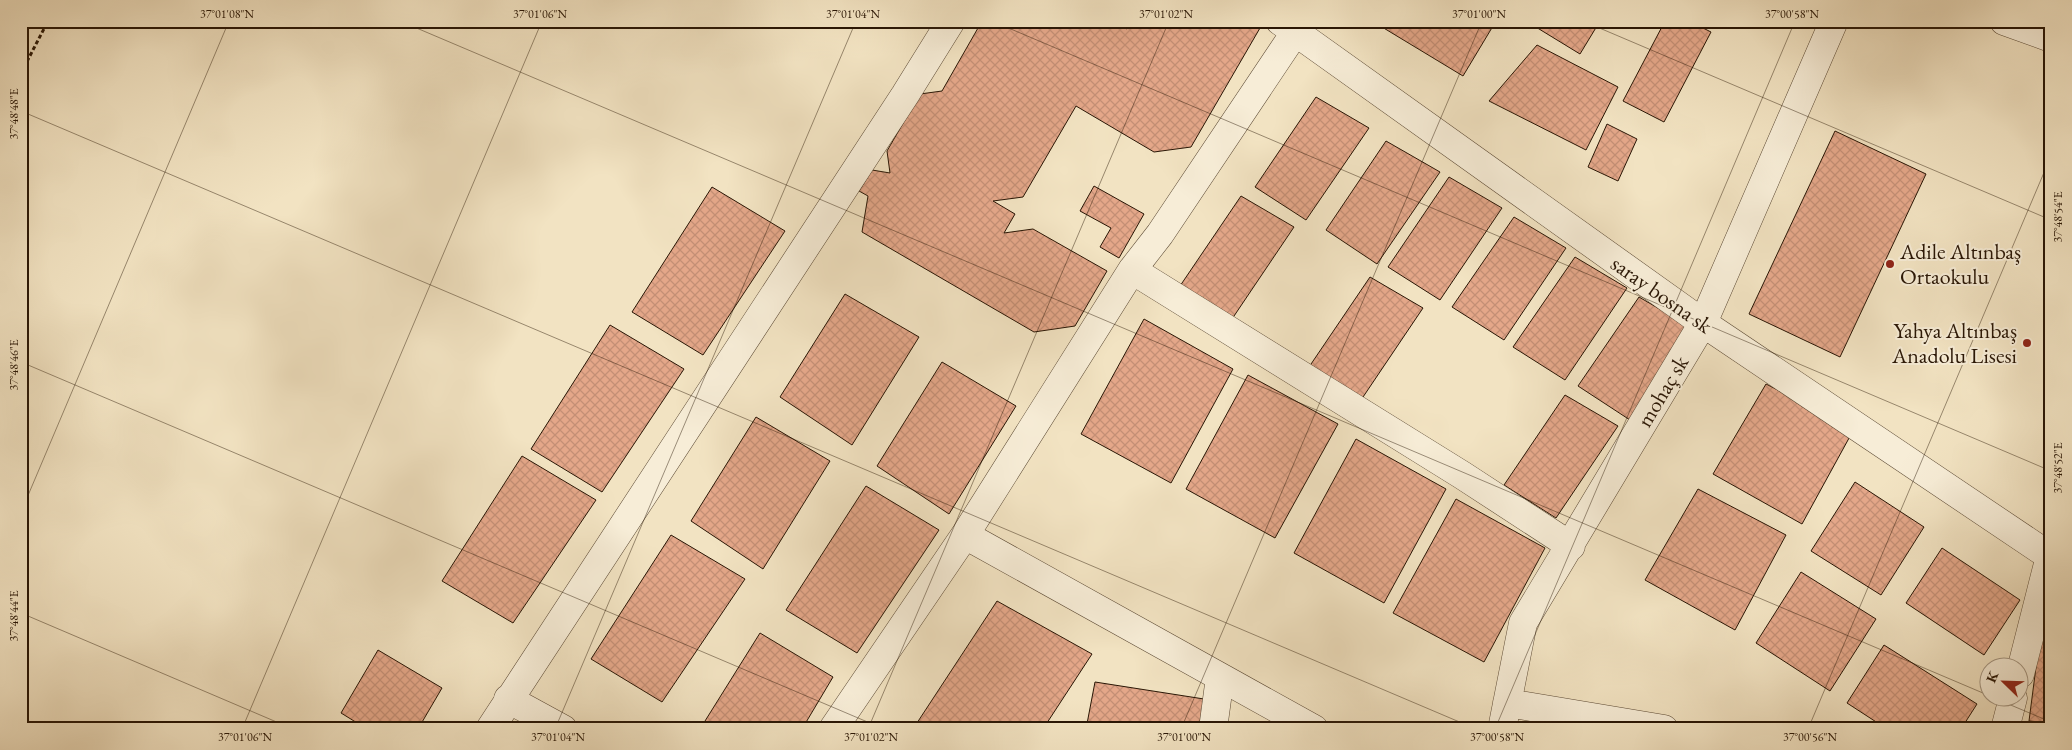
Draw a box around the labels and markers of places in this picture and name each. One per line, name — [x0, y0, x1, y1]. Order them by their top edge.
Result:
place label: Adile Altınbaş Ortaokulu — [1899, 237, 2021, 291]
marker: Adile Altınbaş Ortaokulu — [1884, 258, 1896, 270]
place label: Yahya Altınbaş Anadolu Lisesi — [1891, 316, 2017, 370]
marker: Yahya Altınbaş Anadolu Lisesi — [2021, 337, 2033, 349]

